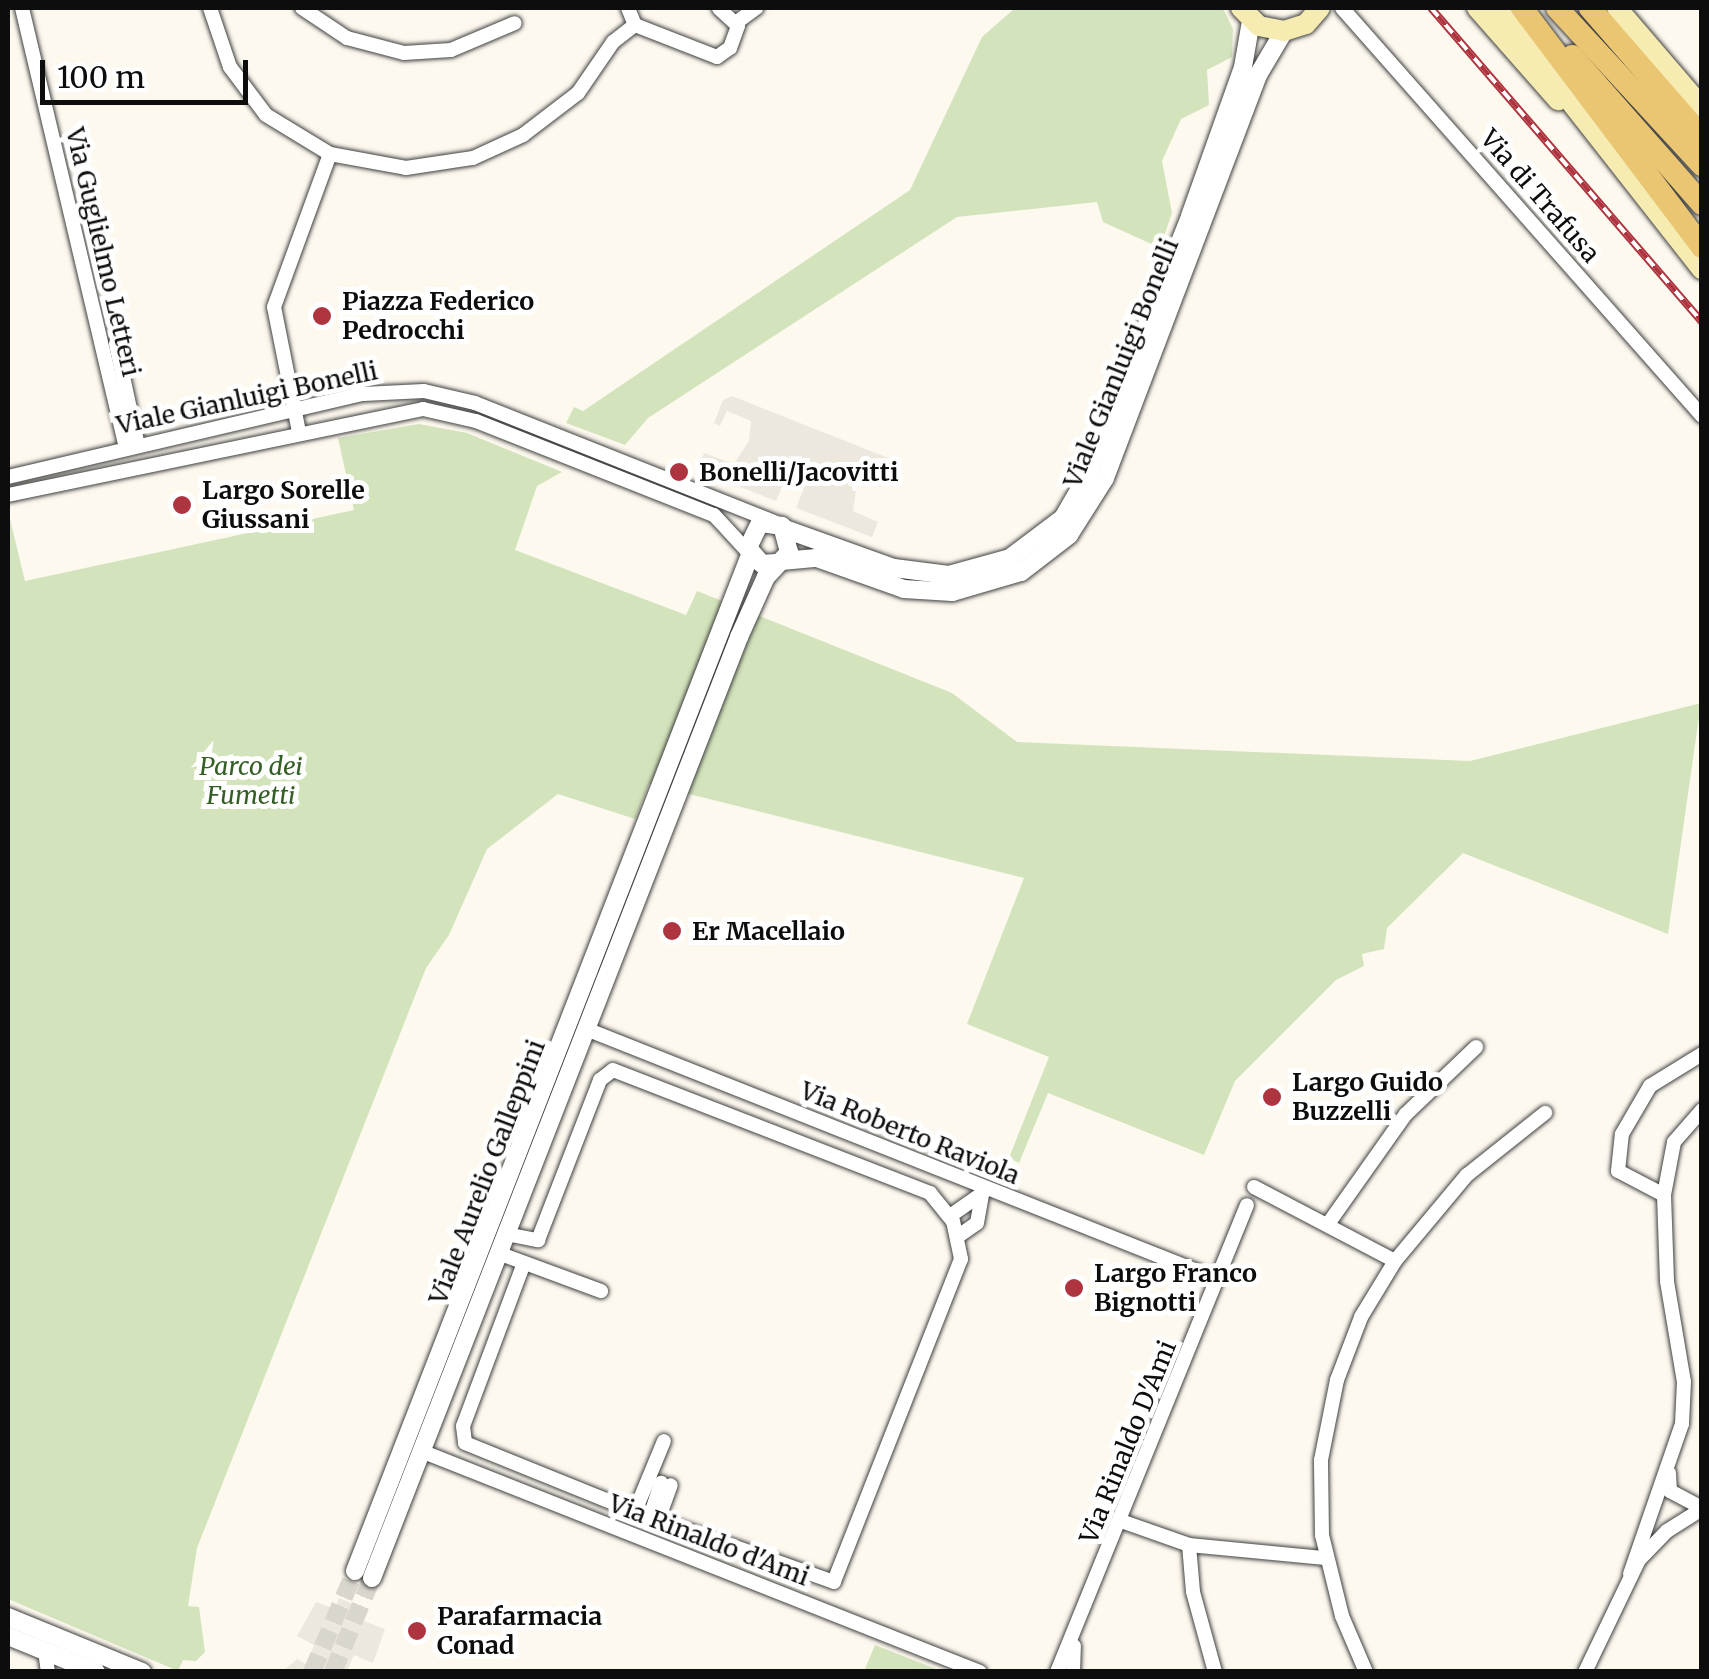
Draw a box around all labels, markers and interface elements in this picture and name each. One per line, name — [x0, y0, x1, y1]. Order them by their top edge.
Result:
scale bar — [45, 40, 252, 102]
text: 100 m — [57, 58, 145, 96]
street label: Via di Trafusa — [1474, 124, 1606, 268]
street label: Via Guglielmo Letteri — [60, 125, 146, 379]
street label: Viale Gianluigi Bonelli — [1057, 234, 1185, 492]
place label: Piazza Federico Pedrocchi — [342, 287, 534, 346]
marker: Piazza Federico Pedrocchi — [311, 305, 333, 327]
street label: Viale Gianluigi Bonelli — [114, 356, 380, 440]
place label: Bonelli/Jacovitti — [699, 457, 899, 487]
marker: Bonelli/Jacovitti — [668, 461, 690, 483]
place label: Largo Sorelle Giussani — [202, 476, 365, 535]
marker: Largo Sorelle Giussani — [171, 494, 193, 516]
park label: Parco dei Fumetti — [199, 752, 303, 811]
place label: Er Macellaio — [692, 916, 845, 946]
marker: Er Macellaio — [661, 920, 683, 942]
street label: Viale Aurelio Galleppini — [423, 1036, 551, 1308]
place label: Largo Guido Buzzelli — [1292, 1068, 1443, 1127]
street label: Via Roberto Raviola — [796, 1075, 1024, 1191]
marker: Largo Guido Buzzelli — [1261, 1086, 1283, 1108]
place label: Largo Franco Bignotti — [1094, 1259, 1257, 1318]
marker: Largo Franco Bignotti — [1063, 1277, 1085, 1299]
street label: Via Rinaldo D'Ami — [1074, 1336, 1182, 1548]
street label: Via Rinaldo d'Ami — [605, 1488, 813, 1592]
place label: Parafarmacia Conad — [437, 1602, 602, 1661]
marker: Parafarmacia Conad — [406, 1620, 428, 1642]

